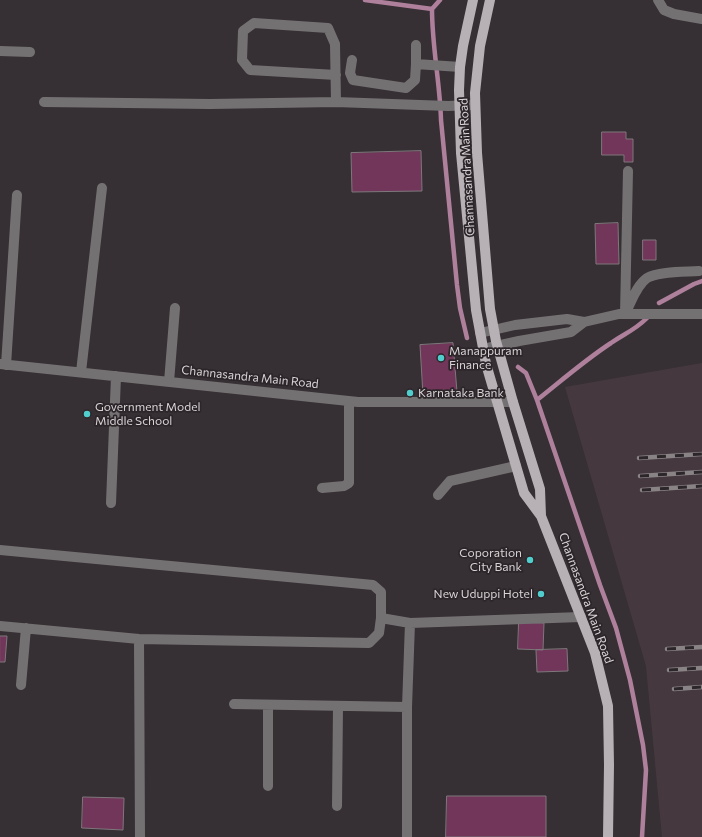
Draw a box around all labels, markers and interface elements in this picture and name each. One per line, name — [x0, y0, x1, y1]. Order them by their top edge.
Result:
street label: Channasandra Main Road — [456, 98, 478, 236]
place label: Manappuram Finance — [449, 344, 522, 372]
marker: Manappuram Finance — [436, 353, 446, 363]
street label: Channasandra Main Road — [181, 363, 319, 391]
place label: Karnataka Bank — [418, 386, 504, 400]
marker: Karnataka Bank — [405, 388, 415, 398]
place label: Government Model Middle School — [95, 400, 201, 428]
marker: Government Model Middle School — [82, 409, 92, 419]
street label: Channasandra Main Road — [556, 531, 616, 665]
place label: Coporation City Bank — [459, 546, 522, 574]
marker: Coporation City Bank — [525, 555, 535, 565]
place label: New Uduppi Hotel — [434, 587, 533, 601]
marker: New Uduppi Hotel — [536, 589, 546, 599]

